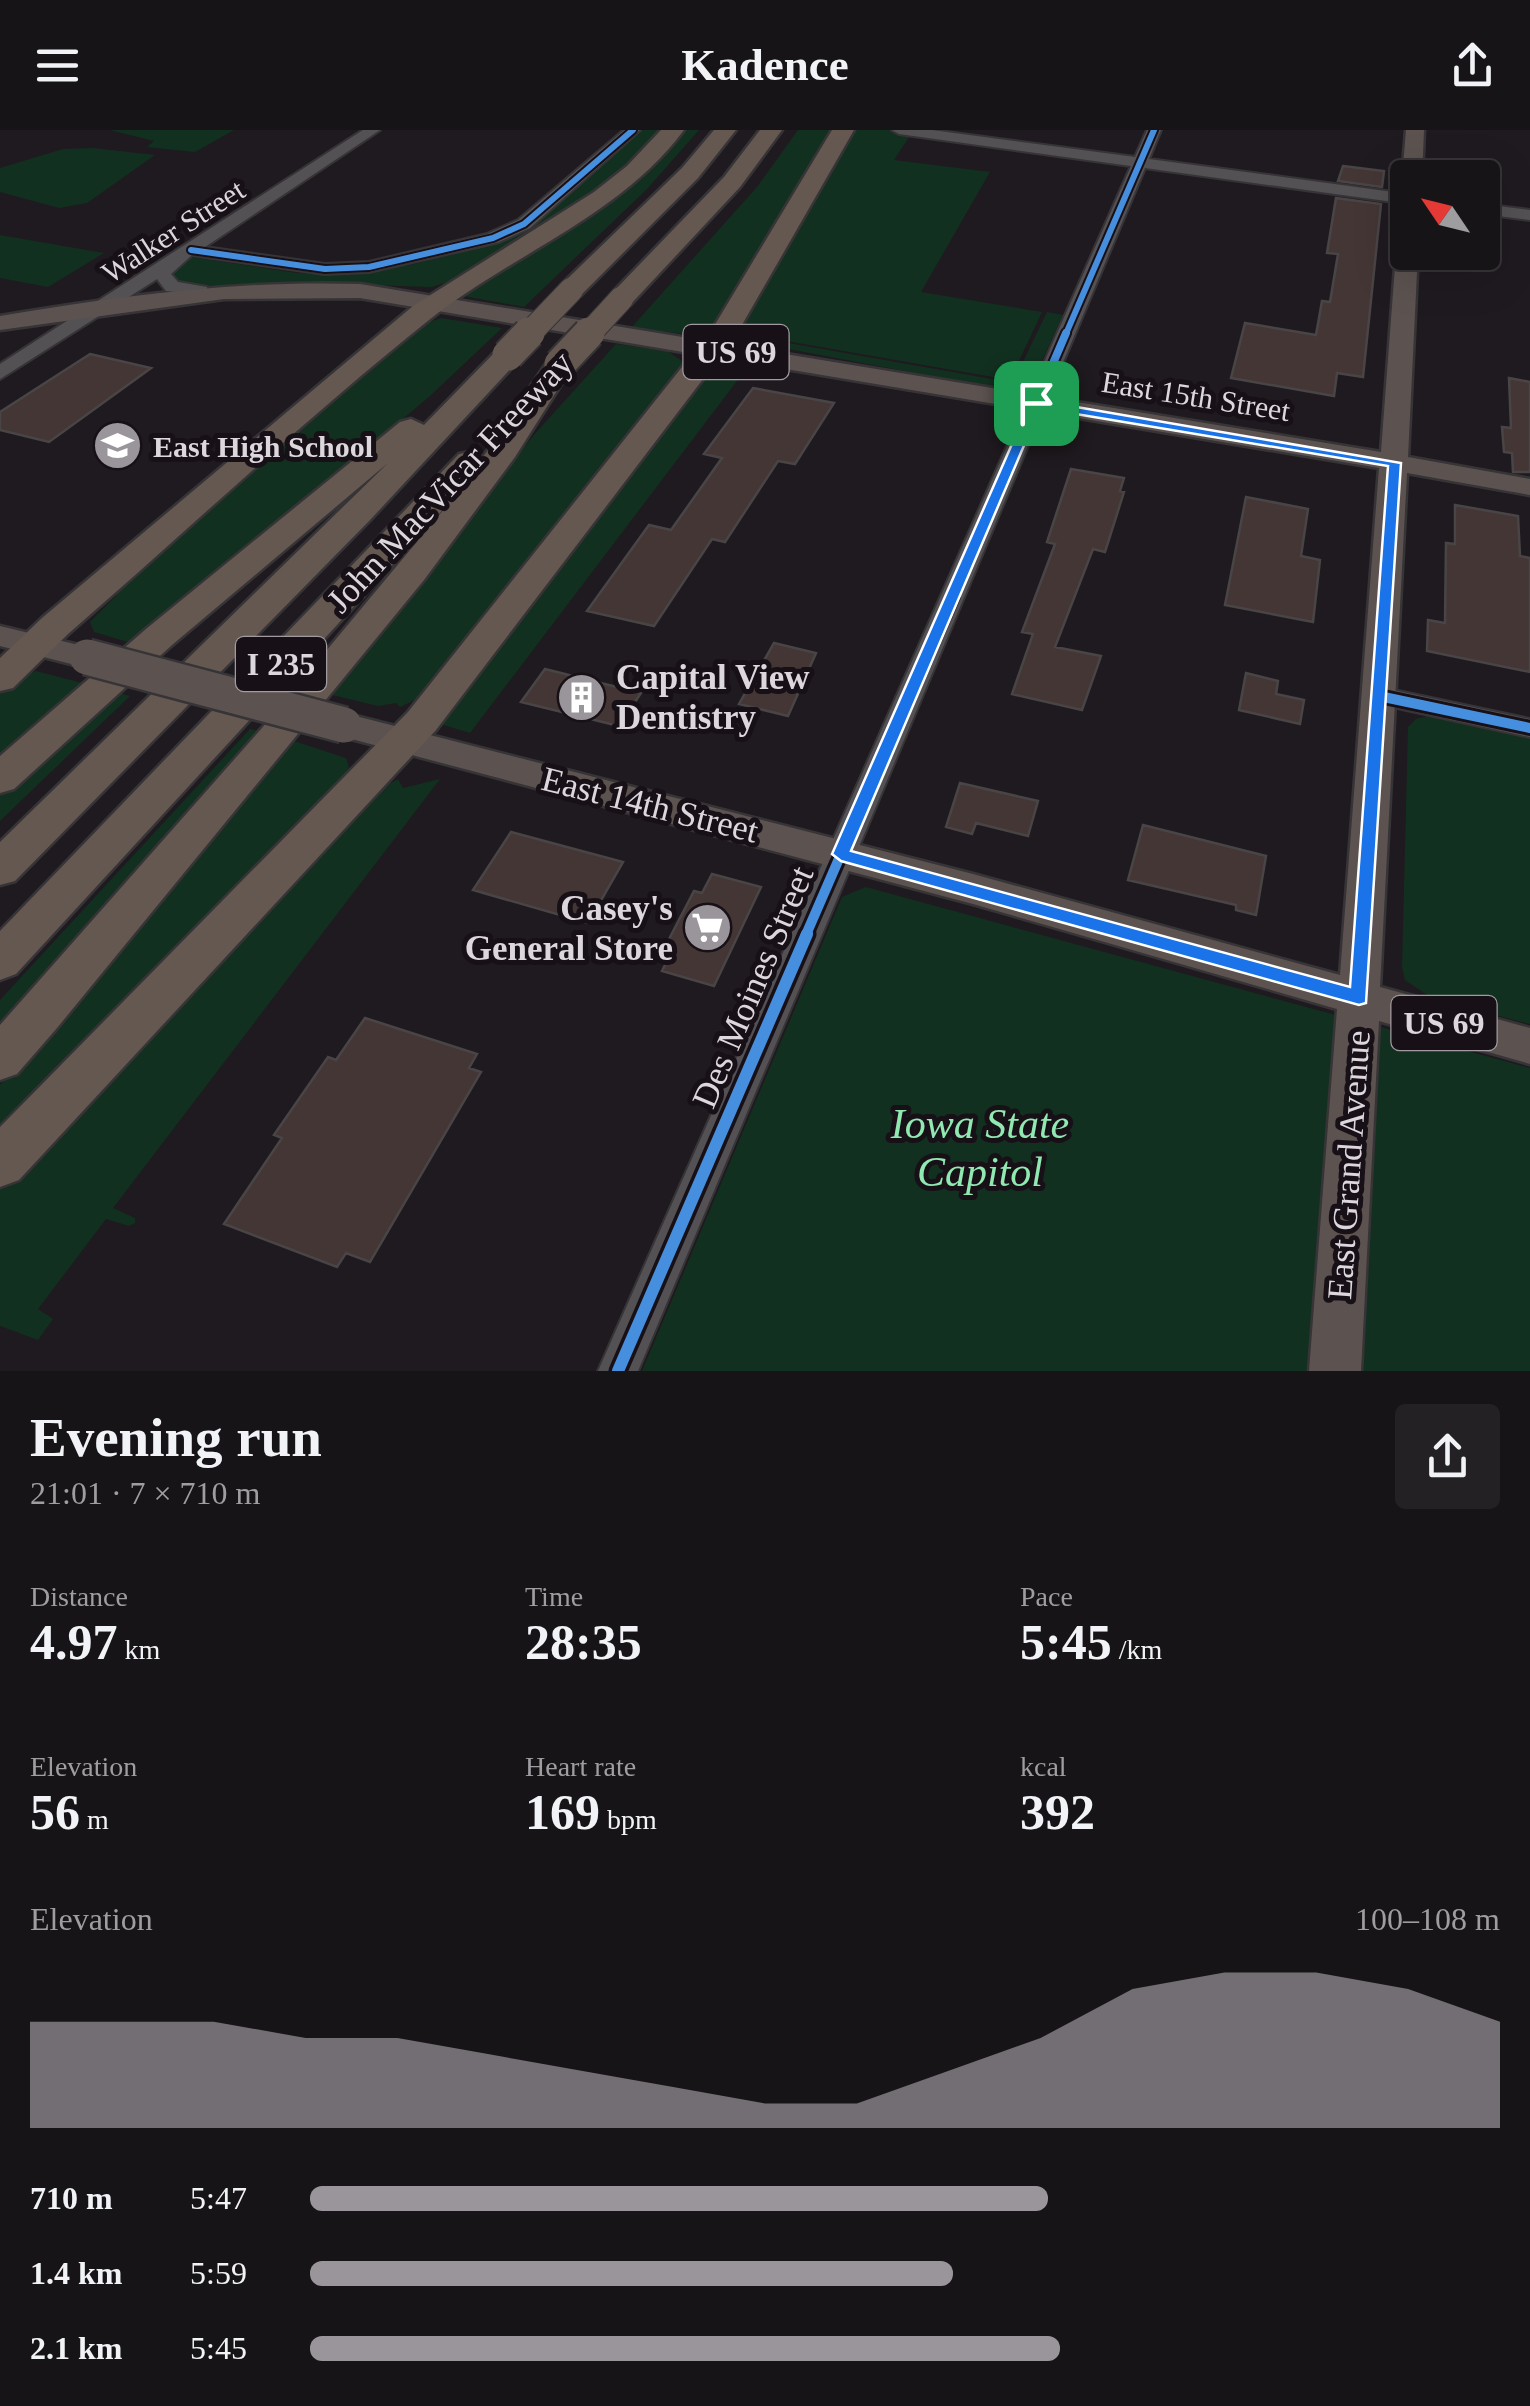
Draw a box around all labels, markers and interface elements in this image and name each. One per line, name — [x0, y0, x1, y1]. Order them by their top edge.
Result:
icon: menu — [30, 38, 85, 93]
icon: share — [1445, 38, 1500, 93]
text: Kadence — [681, 40, 849, 90]
north arrow — [1390, 160, 1500, 270]
map controls — [1390, 160, 1500, 270]
street label: Walker Street — [96, 172, 251, 289]
road number: US 69 — [684, 325, 788, 379]
street label: John MacVicar Freeway — [319, 343, 581, 620]
pin — [994, 361, 1079, 446]
street label: East 15th Street — [1100, 365, 1293, 427]
icon: arrive — [1009, 376, 1064, 431]
school or university icon: East High School — [92, 420, 144, 472]
place label: East High School — [153, 430, 373, 463]
road number: I 235 — [236, 637, 326, 691]
place label: Capital View Dentistry — [616, 658, 810, 737]
building icon: Capital View Dentistry — [555, 671, 607, 723]
street label: East 14th Street — [538, 759, 763, 851]
street label: Des Moines Street — [685, 860, 822, 1114]
place label: Casey's General Store — [465, 889, 673, 968]
supermarket icon: Casey's General Store — [682, 902, 734, 954]
road number: US 69 — [1392, 996, 1496, 1050]
street label: East Grand Avenue — [1320, 1029, 1378, 1301]
park label: Iowa State Capitol — [890, 1101, 1069, 1195]
button: share — [1395, 1404, 1500, 1509]
text: Evening run — [30, 1407, 322, 1468]
text: 21:01 · 7 × 710 m — [30, 1475, 260, 1511]
text: Distance — [30, 1581, 128, 1612]
text: Time — [525, 1581, 583, 1612]
text: Pace — [1020, 1581, 1073, 1612]
text: 4.97 — [30, 1614, 118, 1670]
text: 28:35 — [525, 1614, 642, 1670]
text: 5:45 — [1020, 1614, 1112, 1670]
text: km — [118, 1634, 160, 1665]
text: /km — [1112, 1634, 1162, 1665]
text: Elevation — [30, 1751, 137, 1782]
text: Heart rate — [525, 1751, 636, 1782]
text: kcal — [1020, 1751, 1067, 1782]
text: 56 — [30, 1784, 80, 1840]
text: 169 — [525, 1784, 600, 1840]
text: 392 — [1020, 1784, 1095, 1840]
text: m — [80, 1804, 109, 1835]
text: bpm — [600, 1804, 657, 1835]
text: Elevation — [30, 1901, 153, 1937]
text: 100–108 m — [1355, 1901, 1500, 1937]
text: 710 m — [30, 2180, 113, 2216]
text: 5:47 — [190, 2180, 247, 2216]
text: 1.4 km — [30, 2255, 122, 2291]
text: 5:59 — [190, 2255, 247, 2291]
text: 2.1 km — [30, 2330, 122, 2366]
text: 5:45 — [190, 2330, 247, 2366]

